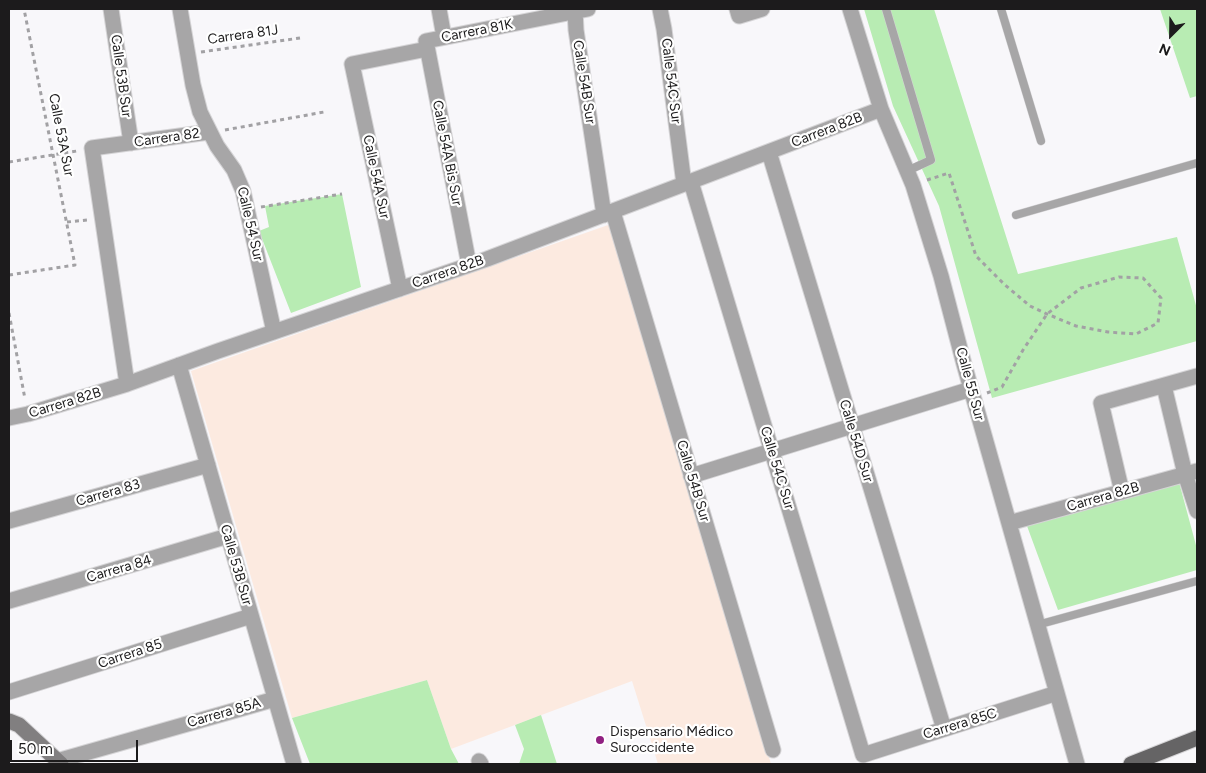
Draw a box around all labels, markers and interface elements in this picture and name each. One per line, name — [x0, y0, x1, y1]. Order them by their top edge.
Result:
north arrow — [1146, 10, 1196, 60]
street label: Carrera 81K — [440, 16, 514, 46]
street label: Carrera 81J — [207, 22, 279, 48]
street label: Calle 53B Sur — [107, 34, 135, 118]
street label: Calle 54C Sur — [657, 37, 685, 125]
street label: Calle 54B Sur — [569, 39, 599, 125]
text: N — [1157, 39, 1173, 59]
street label: Calle 53A Sur — [45, 92, 77, 178]
street label: Calle 54A Bis Sur — [429, 99, 465, 207]
street label: Carrera 82B — [789, 109, 865, 151]
street label: Carrera 82 — [133, 125, 201, 151]
street label: Calle 54A Sur — [359, 134, 393, 220]
street label: Calle 54 Sur — [233, 185, 267, 263]
street label: Carrera 82B — [410, 252, 486, 292]
street label: Calle 55 Sur — [952, 346, 988, 422]
street label: Carrera 82B — [27, 384, 103, 422]
street label: Calle 54D Sur — [835, 398, 877, 484]
street label: Calle 54C Sur — [756, 424, 798, 512]
street label: Calle 54B Sur — [673, 438, 713, 524]
street label: Carrera 83 — [74, 476, 142, 510]
street label: Carrera 82B — [1065, 479, 1141, 515]
street label: Calle 53B Sur — [216, 523, 256, 607]
street label: Carrera 84 — [85, 552, 153, 586]
street label: Carrera 85 — [96, 636, 164, 672]
street label: Carrera 85A — [185, 694, 263, 732]
street label: Carrera 85C — [921, 705, 999, 743]
place label: Dispensario Médico Suroccidente — [610, 724, 733, 756]
scale bar — [12, 730, 140, 762]
marker: Dispensario Médico Suroccidente — [594, 734, 606, 746]
text: 50 m — [18, 740, 53, 758]

